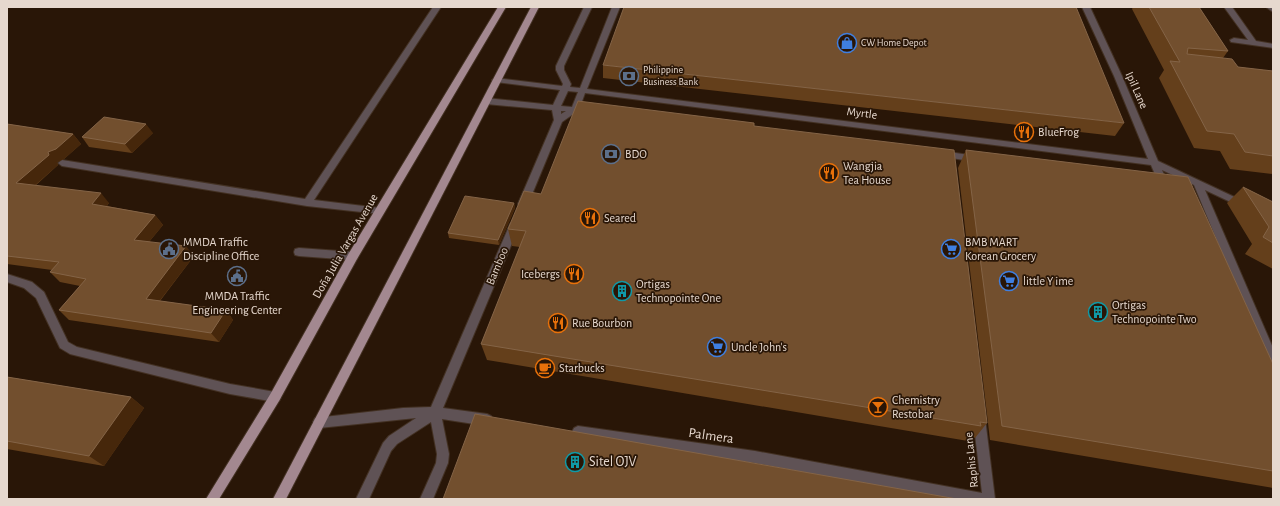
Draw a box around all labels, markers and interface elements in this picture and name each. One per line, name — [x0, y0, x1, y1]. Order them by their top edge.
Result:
shop icon: CW Home Depot — [836, 32, 858, 54]
place label: CW Home Depot — [861, 38, 928, 48]
bank icon: Philippine Business Bank — [618, 65, 640, 87]
place label: Philippine Business Bank — [643, 65, 698, 87]
street label: Ipil Lane — [1124, 70, 1150, 110]
street label: Myrtle — [846, 105, 878, 122]
restaurant icon: BlueFrog — [1013, 121, 1035, 143]
place label: BlueFrog — [1038, 126, 1079, 138]
bank icon: BDO — [600, 143, 622, 165]
place label: BDO — [625, 148, 647, 160]
place label: Wangjia Tea House — [843, 160, 891, 186]
restaurant icon: Wangjia Tea House — [818, 162, 840, 184]
street label: Doña Julia Vargas Avenue — [310, 192, 380, 300]
restaurant icon: Seared — [579, 207, 601, 229]
place label: Seared — [604, 212, 636, 224]
place label: MMDA Traffic Discipline Office — [183, 236, 259, 262]
place label: BMB MART Korean Grocery — [965, 236, 1036, 263]
public building icon: MMDA Traffic Discipline Office — [158, 238, 180, 260]
supermarket icon: BMB MART Korean Grocery — [940, 238, 962, 260]
street label: Bamboo — [484, 245, 510, 286]
restaurant icon: Icebergs — [563, 263, 585, 285]
public building icon: MMDA Traffic Engineering Center — [226, 265, 248, 287]
place label: Icebergs — [521, 268, 560, 280]
supermarket icon: little Y ime — [998, 270, 1020, 292]
place label: little Y ime — [1023, 275, 1073, 287]
place label: Ortigas Technopointe One — [636, 278, 721, 304]
building icon: Ortigas Technopointe One — [611, 280, 633, 302]
place label: MMDA Traffic Engineering Center — [192, 290, 282, 316]
place label: Ortigas Technopointe Two — [1112, 299, 1197, 325]
building icon: Ortigas Technopointe Two — [1087, 301, 1109, 323]
restaurant icon: Rue Bourbon — [547, 312, 569, 334]
place label: Rue Bourbon — [572, 317, 632, 329]
supermarket icon: Uncle John's — [706, 336, 728, 358]
place label: Uncle John's — [731, 341, 787, 353]
cafe icon: Starbucks — [534, 357, 556, 379]
place label: Starbucks — [559, 362, 605, 374]
place label: Chemistry Restobar — [892, 394, 940, 420]
bar icon: Chemistry Restobar — [867, 396, 889, 418]
street label: Palmera — [688, 426, 735, 446]
street label: Raphis Lane — [962, 432, 980, 488]
building icon: Sitel OJV — [564, 451, 586, 473]
place label: Sitel OJV — [589, 455, 636, 469]

